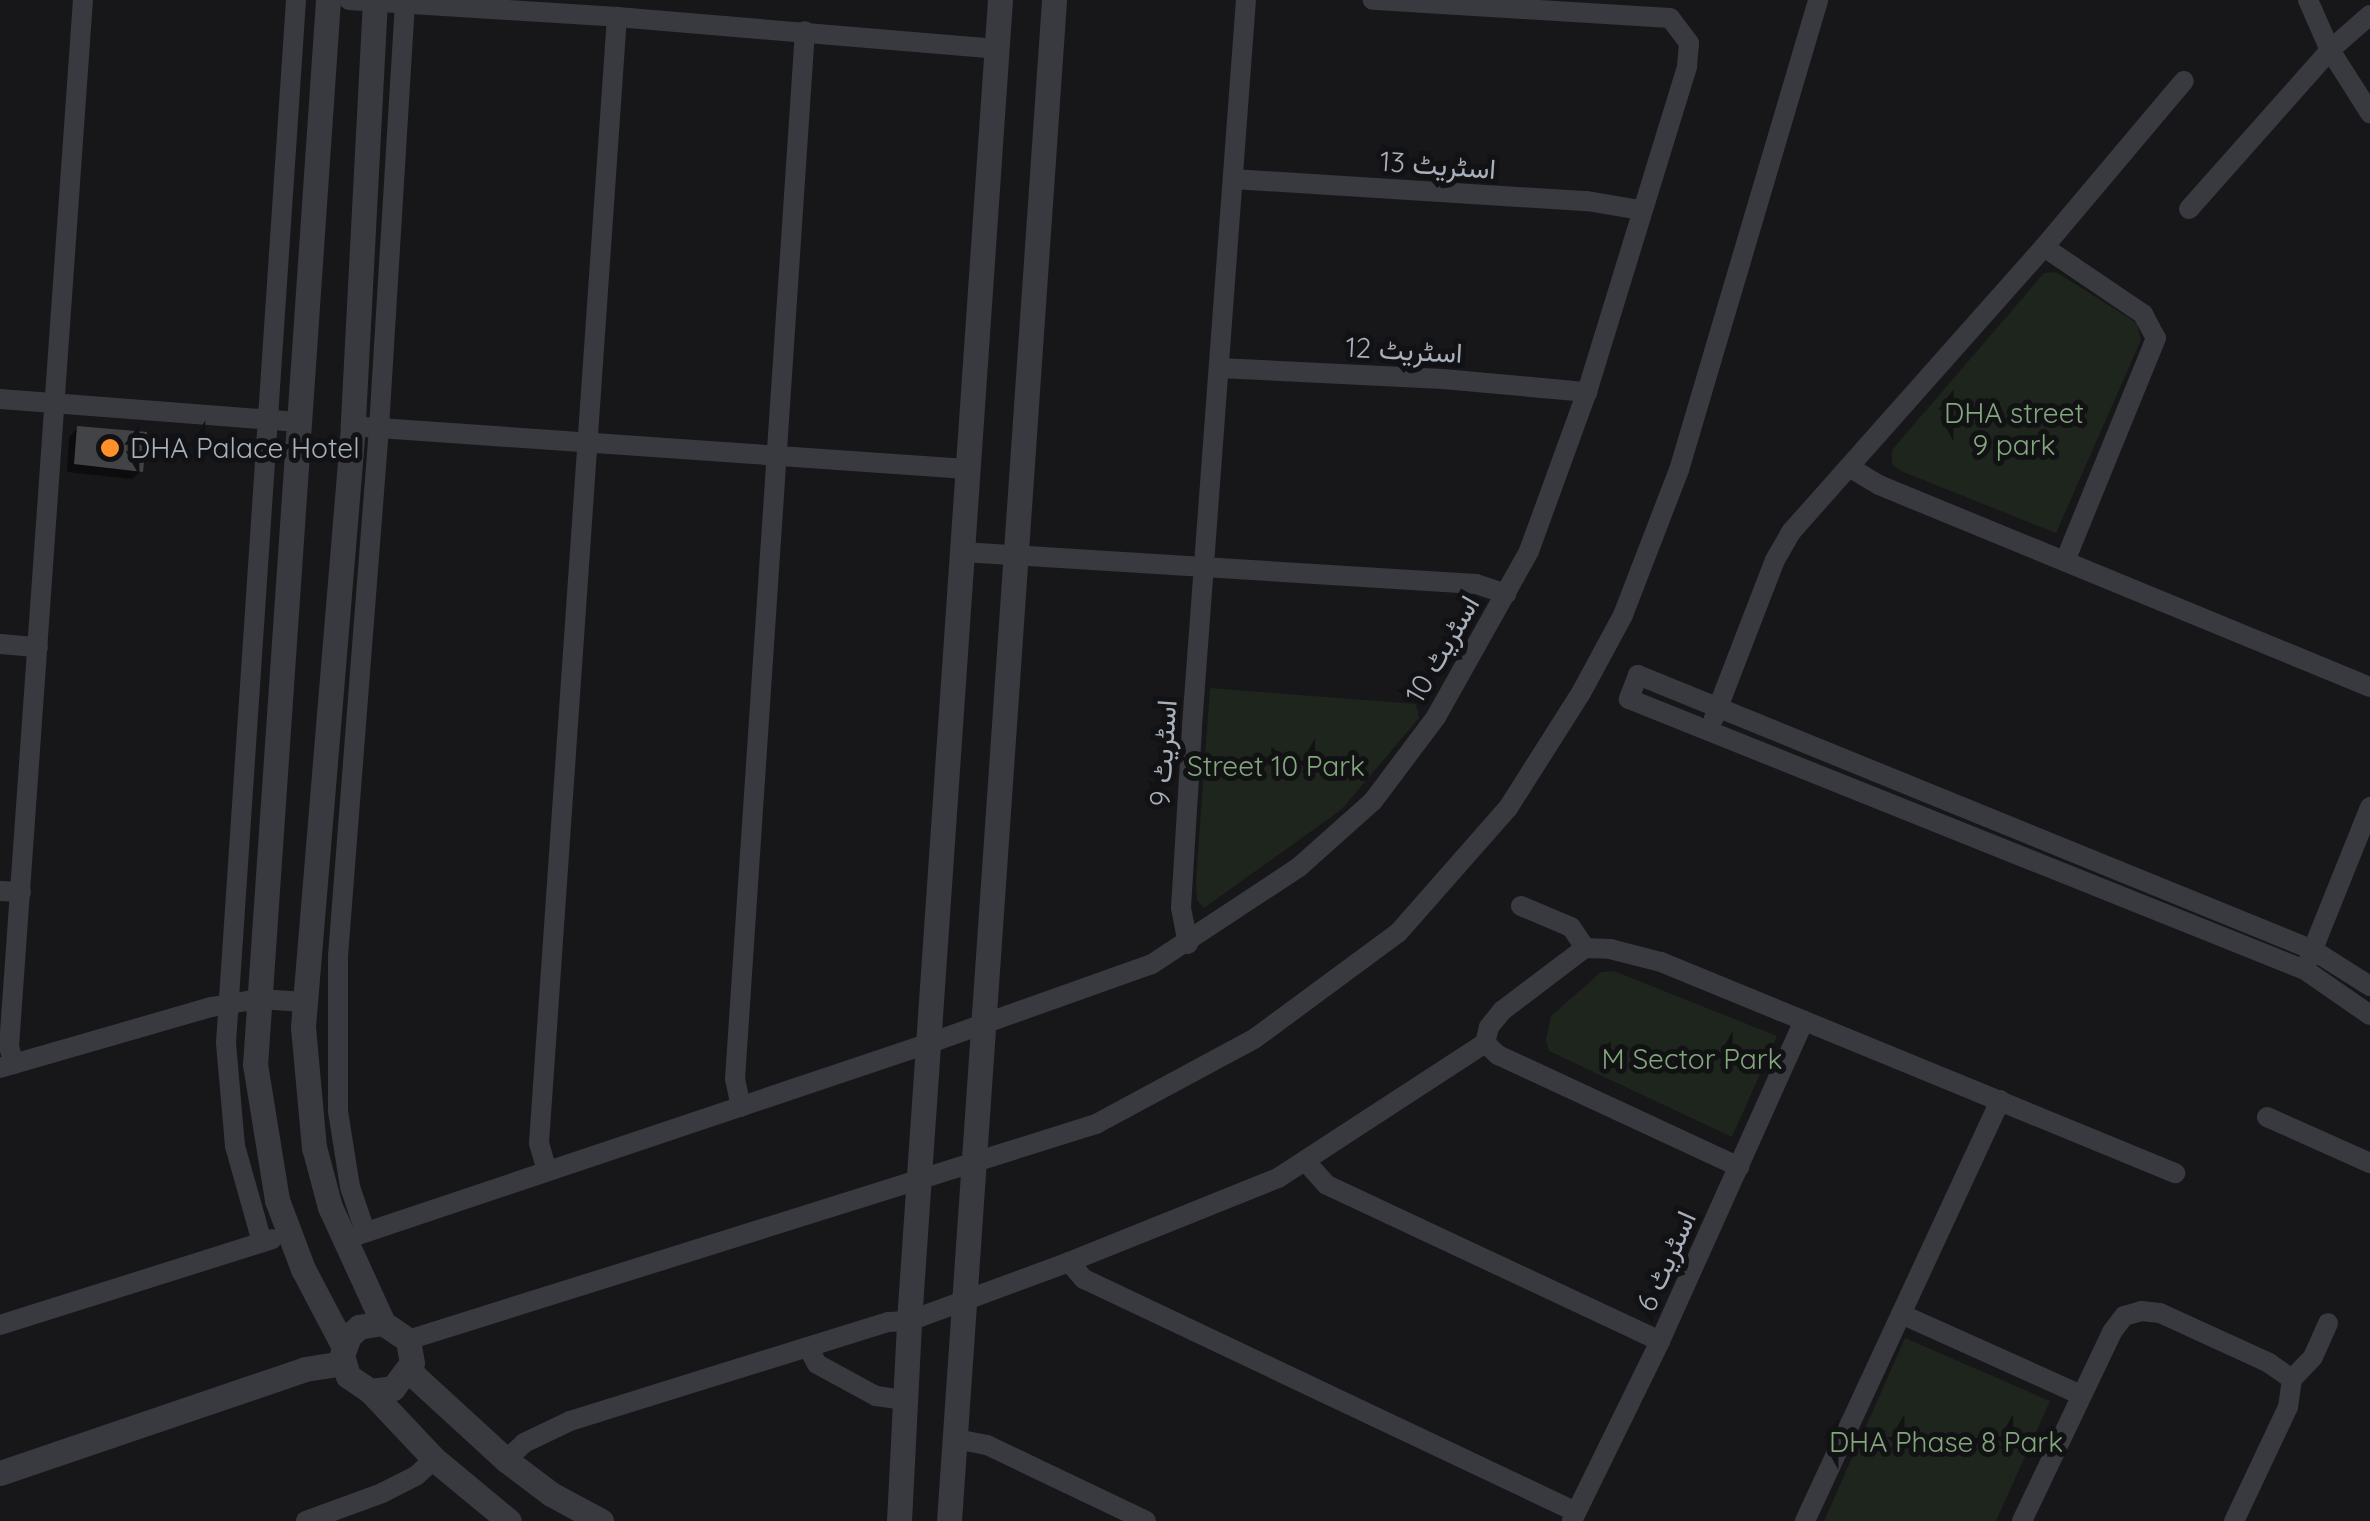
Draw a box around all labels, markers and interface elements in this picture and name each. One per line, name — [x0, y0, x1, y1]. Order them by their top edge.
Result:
street label: اسٹریٹ 13 — [1379, 144, 1497, 186]
street label: اسٹریٹ 12 — [1345, 330, 1463, 370]
park label: DHA street 9 park — [1944, 396, 2084, 462]
place label: DHA Palace Hotel — [130, 431, 360, 465]
marker: DHA Palace Hotel — [99, 437, 121, 459]
street label: اسٹریٹ 10 — [1398, 589, 1486, 709]
street label: اسٹریٹ 9 — [1143, 699, 1183, 807]
park label: Street 10 Park — [1187, 749, 1365, 783]
park label: M Sector Park — [1602, 1042, 1782, 1076]
street label: اسٹریٹ 6 — [1629, 1206, 1703, 1316]
park label: DHA Phase 8 Park — [1829, 1425, 2063, 1459]

